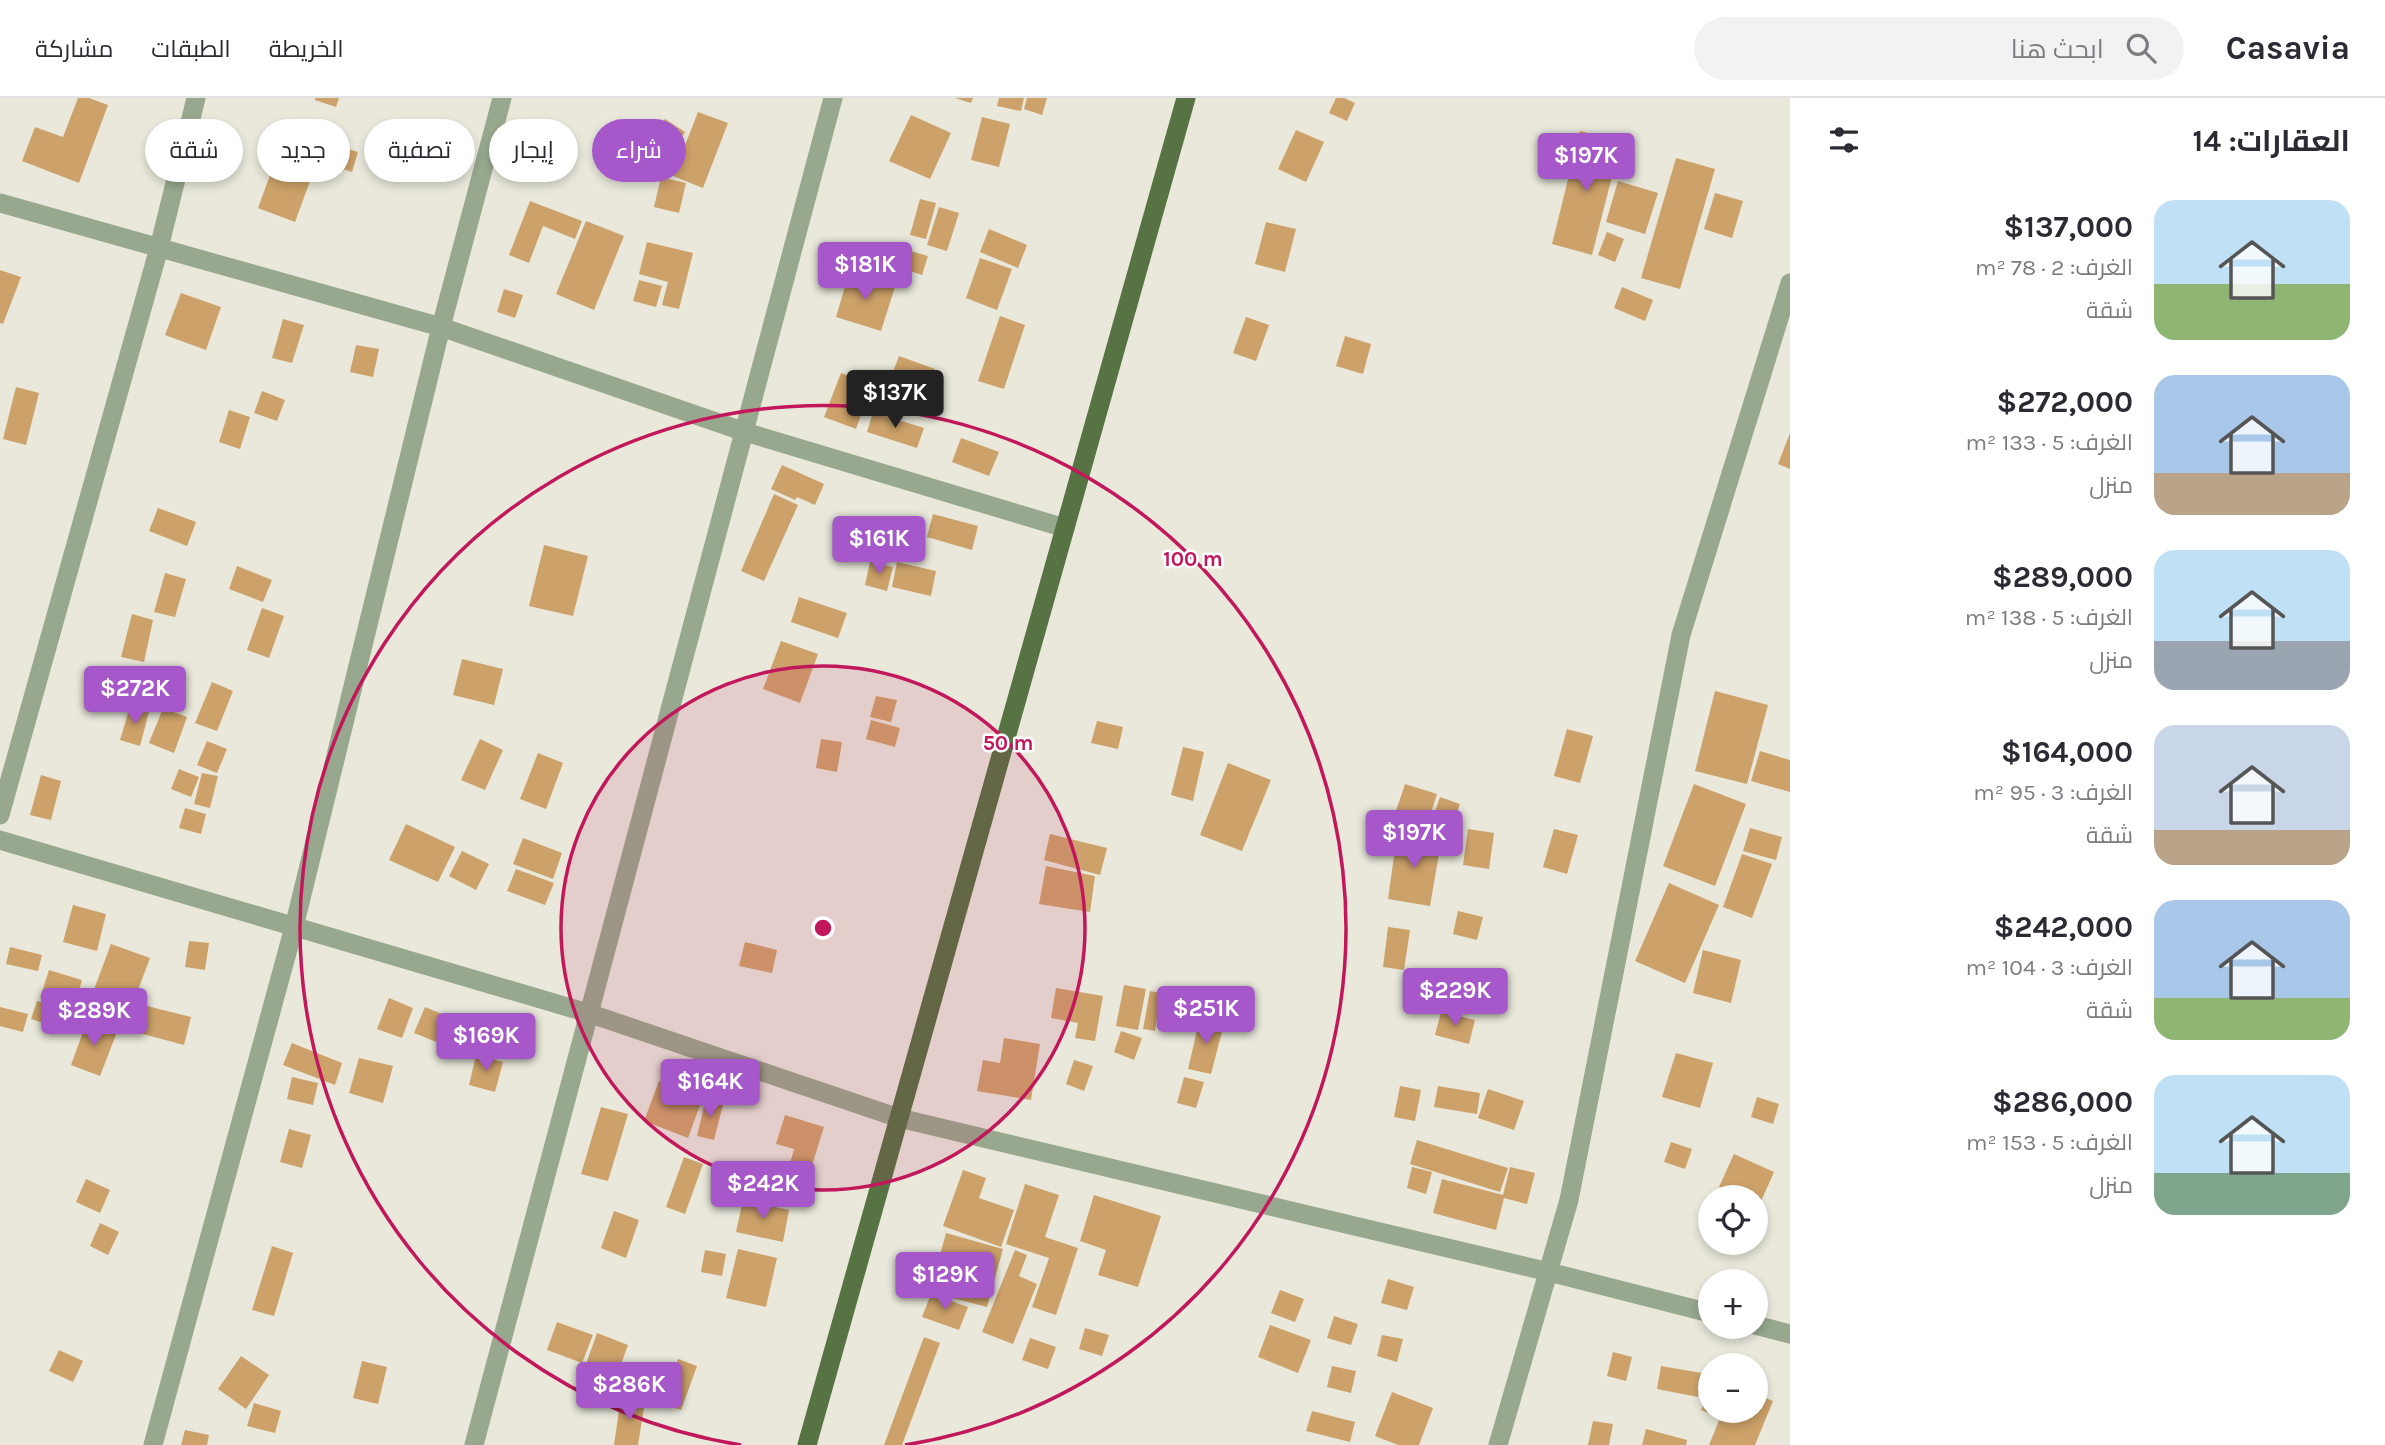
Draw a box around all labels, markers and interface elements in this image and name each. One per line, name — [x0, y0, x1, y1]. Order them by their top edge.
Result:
search box — [1694, 17, 2184, 80]
icon: search — [2122, 29, 2160, 67]
text: Casavia — [2226, 29, 2350, 67]
text: ابحث هنا — [2011, 34, 2104, 65]
text: مشاركة — [35, 35, 113, 63]
text: الطبقات — [151, 35, 231, 63]
text: الخريطة — [269, 35, 344, 63]
chip: شقة — [145, 119, 243, 182]
chip: جديد — [257, 119, 350, 182]
chip: تصفية — [364, 119, 475, 182]
chip: إيجار — [489, 119, 578, 182]
chip: شراء — [592, 119, 686, 182]
icon: filters — [1825, 121, 1863, 159]
text: العقارات: 14 — [2193, 123, 2350, 159]
pin: $197K — [1537, 134, 1635, 193]
text: $197K — [1554, 142, 1618, 169]
text: $137,000 — [2004, 209, 2133, 245]
icon: home — [2210, 228, 2294, 312]
pin: $181K — [816, 242, 914, 302]
text: $181K — [834, 251, 896, 278]
text: الغرف: 2 · 78 m² — [1975, 254, 2133, 281]
text: شقة — [2086, 297, 2133, 324]
pin: $137K — [846, 370, 944, 430]
text: $137K — [863, 379, 927, 406]
text: $272,000 — [1997, 384, 2133, 420]
icon: home — [2210, 403, 2294, 487]
text: الغرف: 5 · 133 m² — [1965, 429, 2133, 456]
text: منزل — [2089, 472, 2133, 499]
pin: $161K — [830, 517, 928, 576]
text: $161K — [848, 525, 910, 552]
text: 100 m — [1163, 547, 1223, 571]
text: $289,000 — [1992, 559, 2133, 595]
icon: home — [2210, 578, 2294, 662]
text: الغرف: 5 · 138 m² — [1965, 604, 2133, 631]
text: منزل — [2089, 647, 2133, 674]
pin: $272K — [86, 666, 184, 726]
text: $272K — [100, 675, 170, 702]
text: 50 m — [983, 731, 1033, 755]
text: $164,000 — [2001, 734, 2133, 770]
icon: home — [2210, 753, 2294, 837]
text: الغرف: 3 · 95 m² — [1973, 779, 2133, 806]
pin: $197K — [1365, 810, 1463, 870]
text: $197K — [1382, 819, 1446, 846]
text: شقة — [2086, 822, 2133, 849]
text: $242,000 — [1994, 909, 2133, 945]
centre of rings — [811, 916, 835, 940]
icon: home — [2210, 928, 2294, 1012]
text: الغرف: 3 · 104 m² — [1965, 954, 2133, 981]
pin: $229K — [1406, 968, 1504, 1028]
text: $229K — [1419, 977, 1491, 1004]
pin: $251K — [1157, 986, 1255, 1046]
pin: $289K — [45, 988, 143, 1048]
text: $251K — [1173, 995, 1239, 1022]
text: $289K — [57, 997, 131, 1024]
text: شقة — [2086, 997, 2133, 1024]
pin: $169K — [437, 1014, 535, 1073]
text: $169K — [452, 1022, 520, 1049]
pin: $164K — [661, 1060, 759, 1119]
text: $164K — [677, 1068, 743, 1095]
text: $286,000 — [1992, 1084, 2133, 1120]
icon: home — [2210, 1103, 2294, 1187]
text: الغرف: 5 · 153 m² — [1966, 1129, 2133, 1156]
pin: $242K — [714, 1162, 812, 1221]
text: $242K — [727, 1170, 799, 1197]
text: منزل — [2089, 1172, 2133, 1199]
map controls — [1698, 1185, 1768, 1423]
button: locate — [1698, 1185, 1768, 1255]
pin: $129K — [896, 1252, 994, 1312]
text: $129K — [911, 1261, 979, 1288]
button: + — [1698, 1269, 1768, 1339]
button: − — [1698, 1353, 1768, 1423]
pin: $286K — [580, 1362, 678, 1422]
text: $286K — [592, 1371, 666, 1398]

